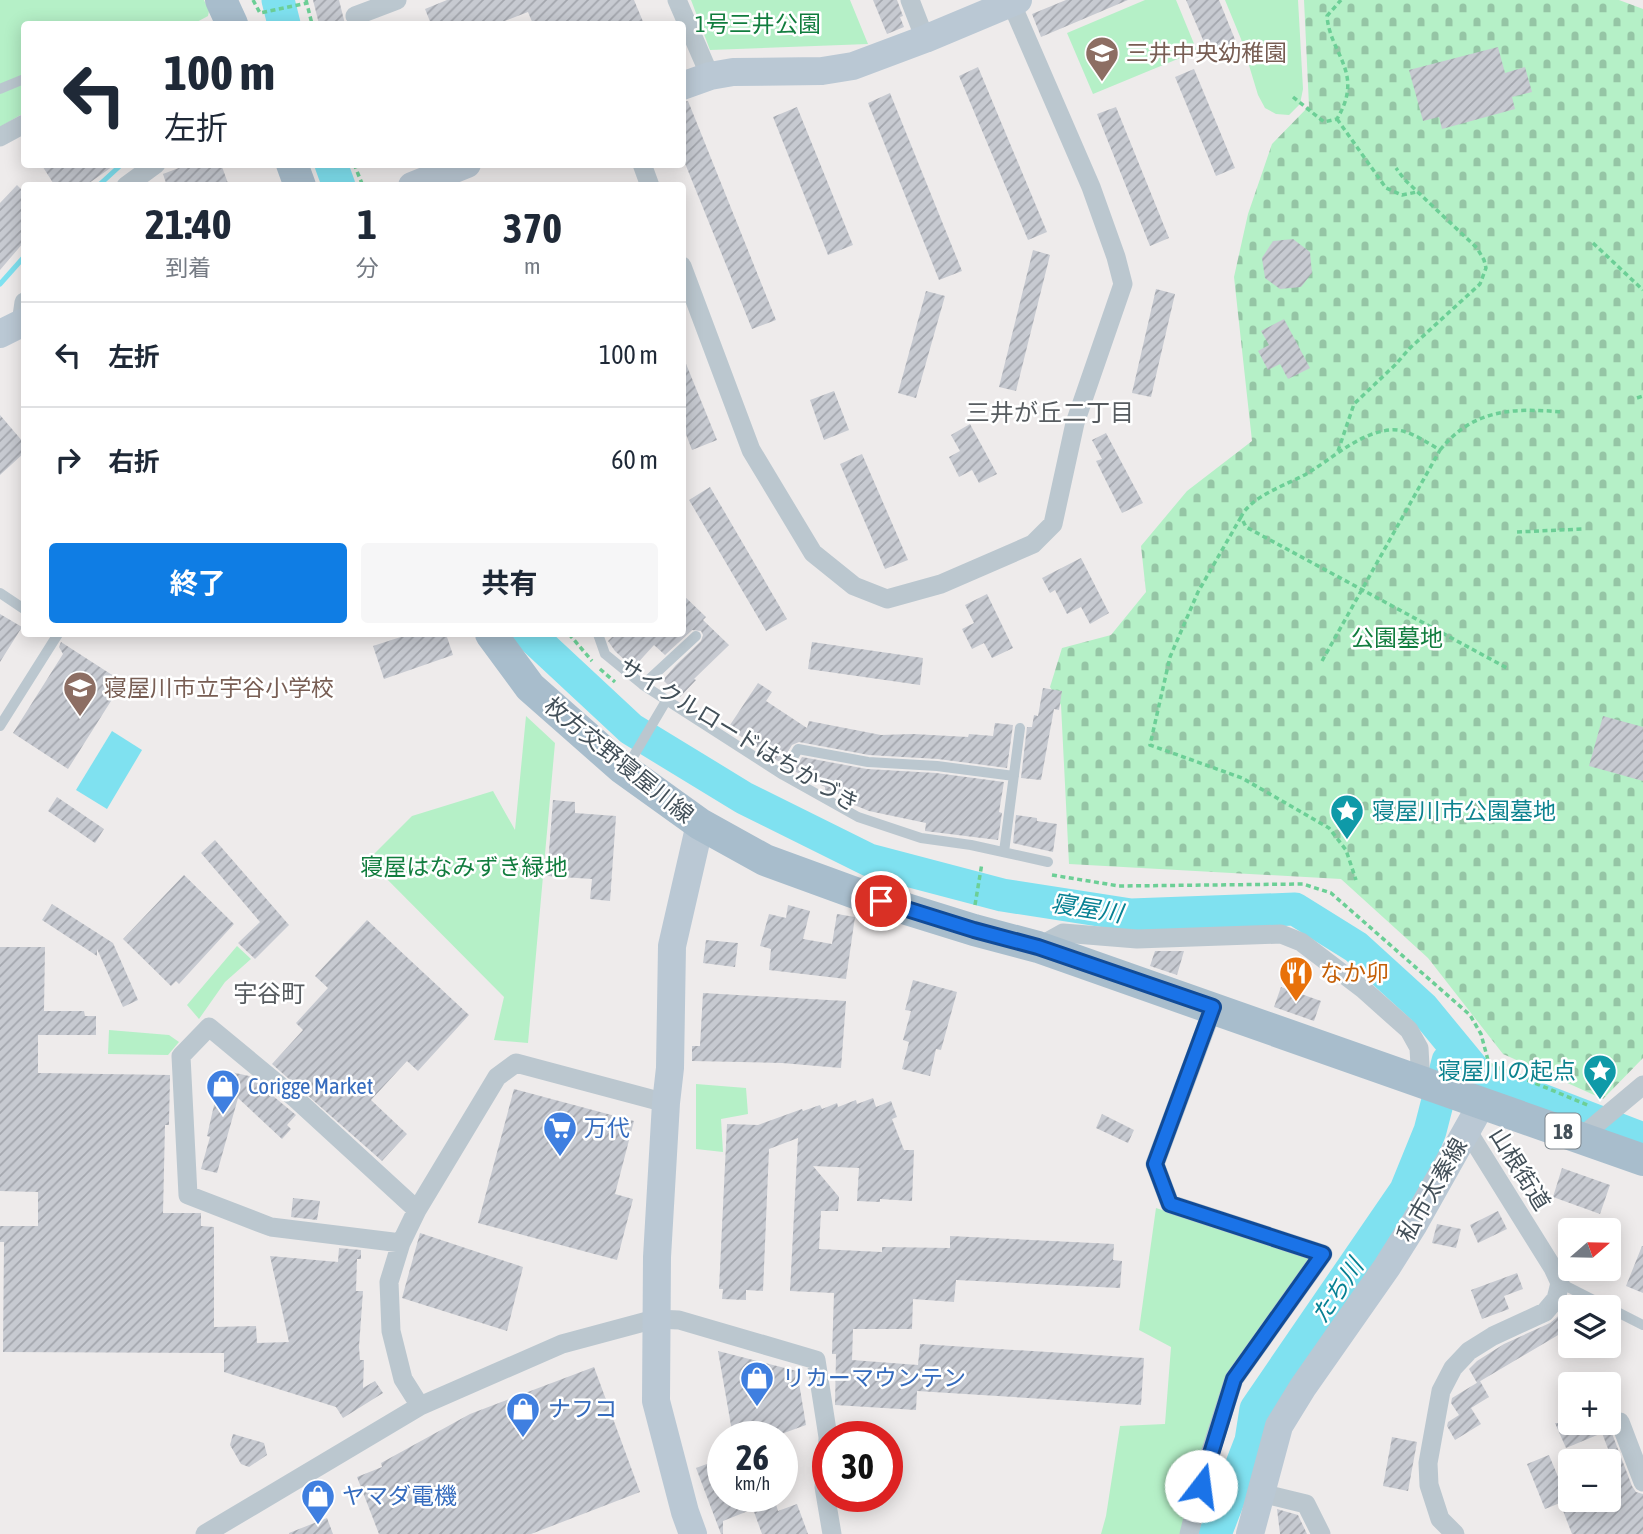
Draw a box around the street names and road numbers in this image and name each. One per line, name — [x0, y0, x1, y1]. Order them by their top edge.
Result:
street label: サイクルロードはちかづき — [615, 653, 863, 817]
street label: 枚方交野寝屋川線 — [539, 692, 699, 828]
road number: 18 — [1546, 1114, 1580, 1148]
street label: 山根街道 — [1485, 1123, 1555, 1215]
street label: 私市太秦線 — [1392, 1134, 1472, 1246]

